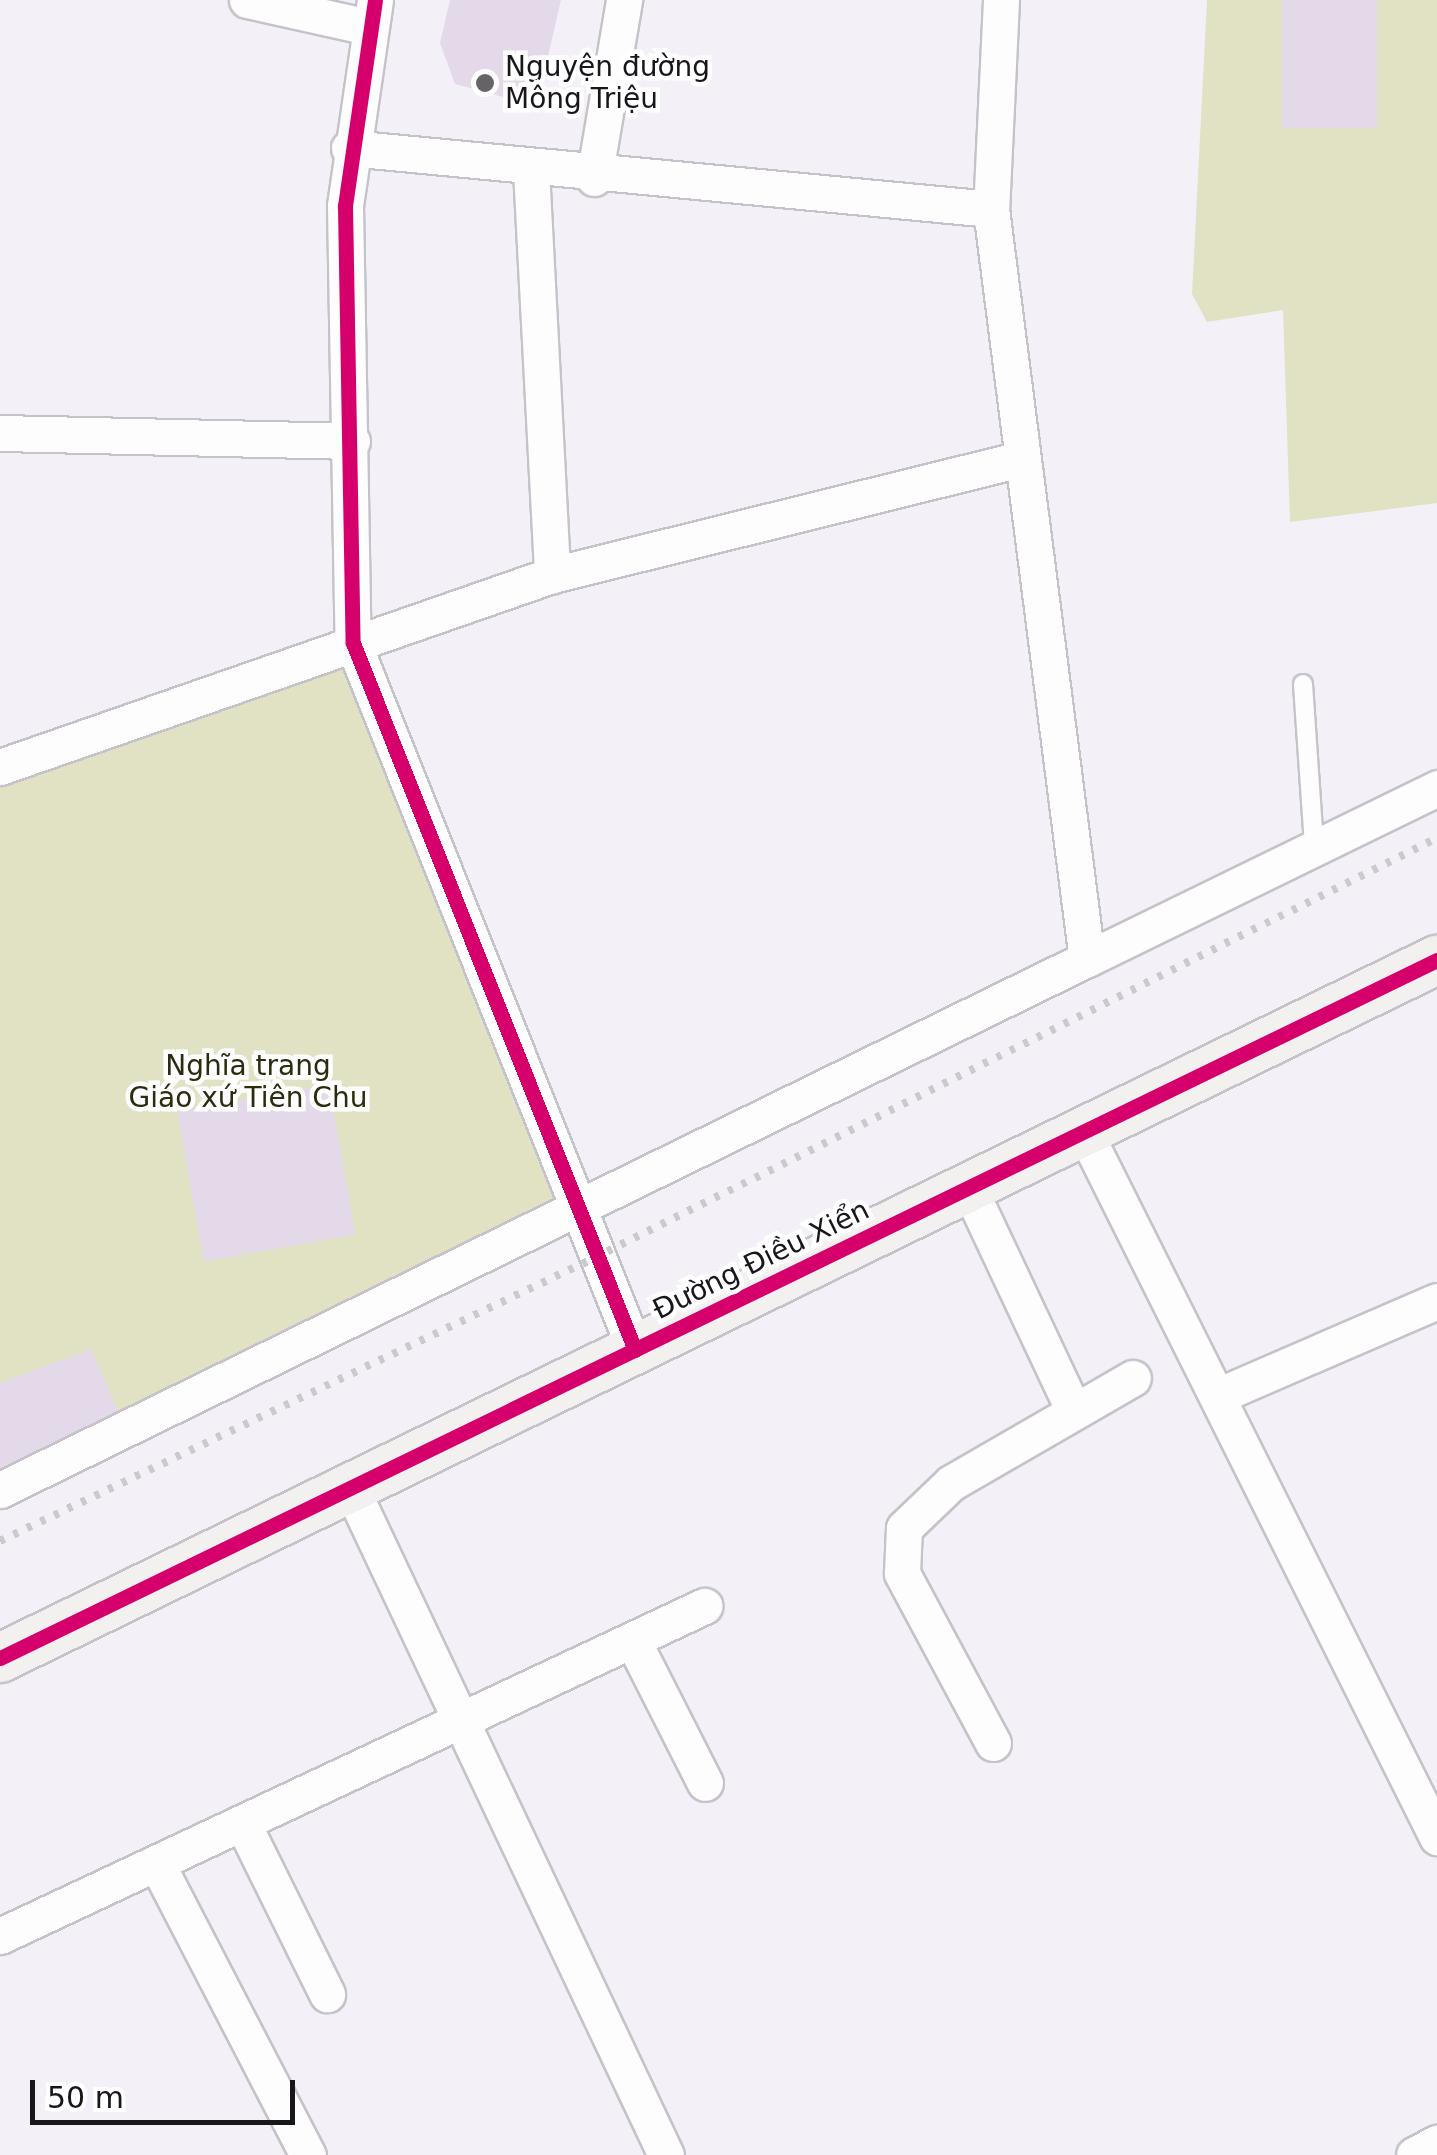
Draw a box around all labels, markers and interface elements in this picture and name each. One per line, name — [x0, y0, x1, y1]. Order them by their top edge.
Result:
place label: Nguyện đường Mông Triệu — [505, 50, 710, 116]
marker: Nguyện đường Mông Triệu — [474, 72, 496, 94]
park label: Nghĩa trang Giáo xứ Tiên Chu — [129, 1049, 367, 1115]
street label: Đường Điều Xiển — [647, 1193, 875, 1327]
scale bar — [35, 2060, 300, 2122]
text: 50 m — [47, 2080, 124, 2115]

